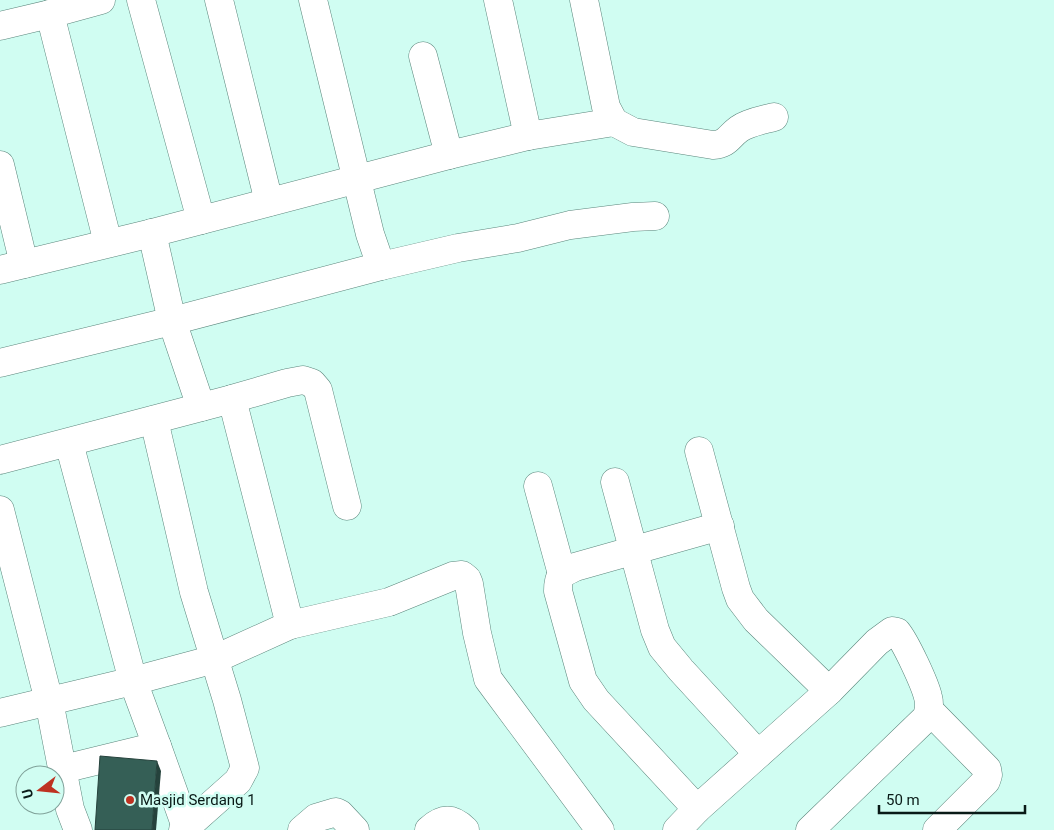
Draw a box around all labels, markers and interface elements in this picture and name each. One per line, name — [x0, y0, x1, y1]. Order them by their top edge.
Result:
north arrow — [15, 765, 65, 815]
scale bar — [879, 782, 1025, 814]
text: U — [19, 787, 36, 800]
place label: Masjid Serdang 1 — [140, 791, 256, 809]
text: 50 m — [886, 791, 920, 809]
marker: Masjid Serdang 1 — [124, 794, 136, 806]

